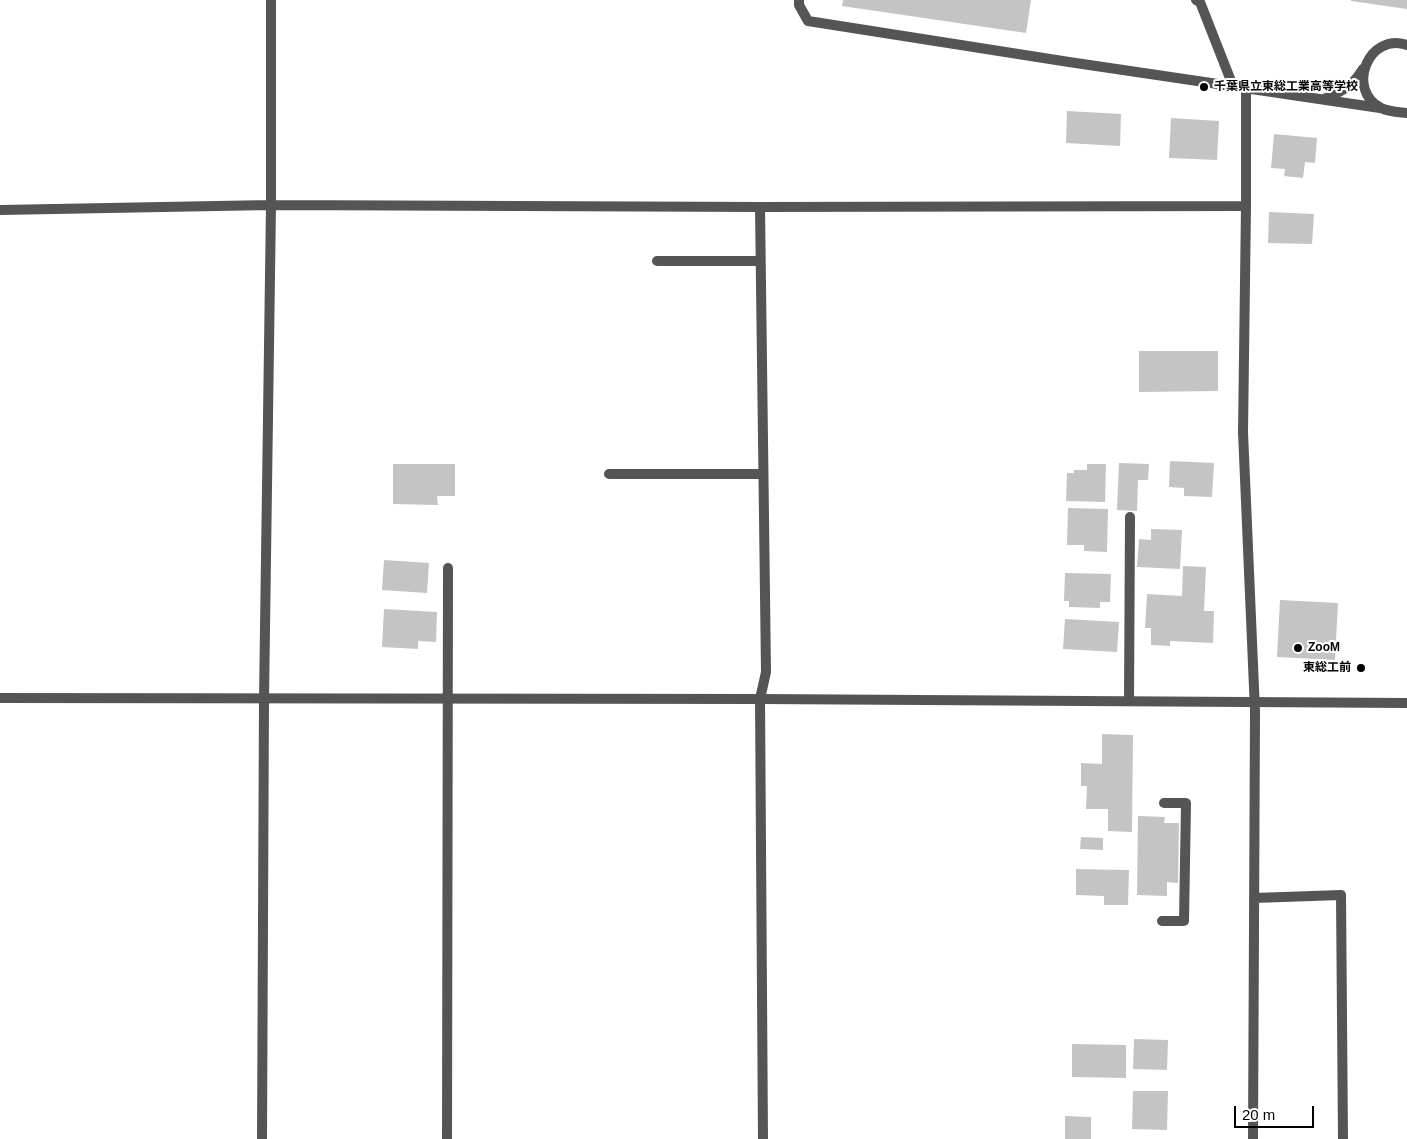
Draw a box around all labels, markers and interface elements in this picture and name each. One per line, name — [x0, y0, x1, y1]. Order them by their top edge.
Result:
place label: 千葉県立東総工業高等学校 — [1214, 80, 1358, 94]
marker: 千葉県立東総工業高等学校 — [1198, 81, 1210, 93]
place label: ZooM — [1308, 641, 1340, 655]
marker: ZooM — [1292, 642, 1304, 654]
place label: 東総工前 — [1303, 661, 1351, 675]
marker: 東総工前 — [1355, 662, 1367, 674]
scale bar — [1237, 1096, 1317, 1128]
text: 20 m — [1242, 1106, 1275, 1123]

